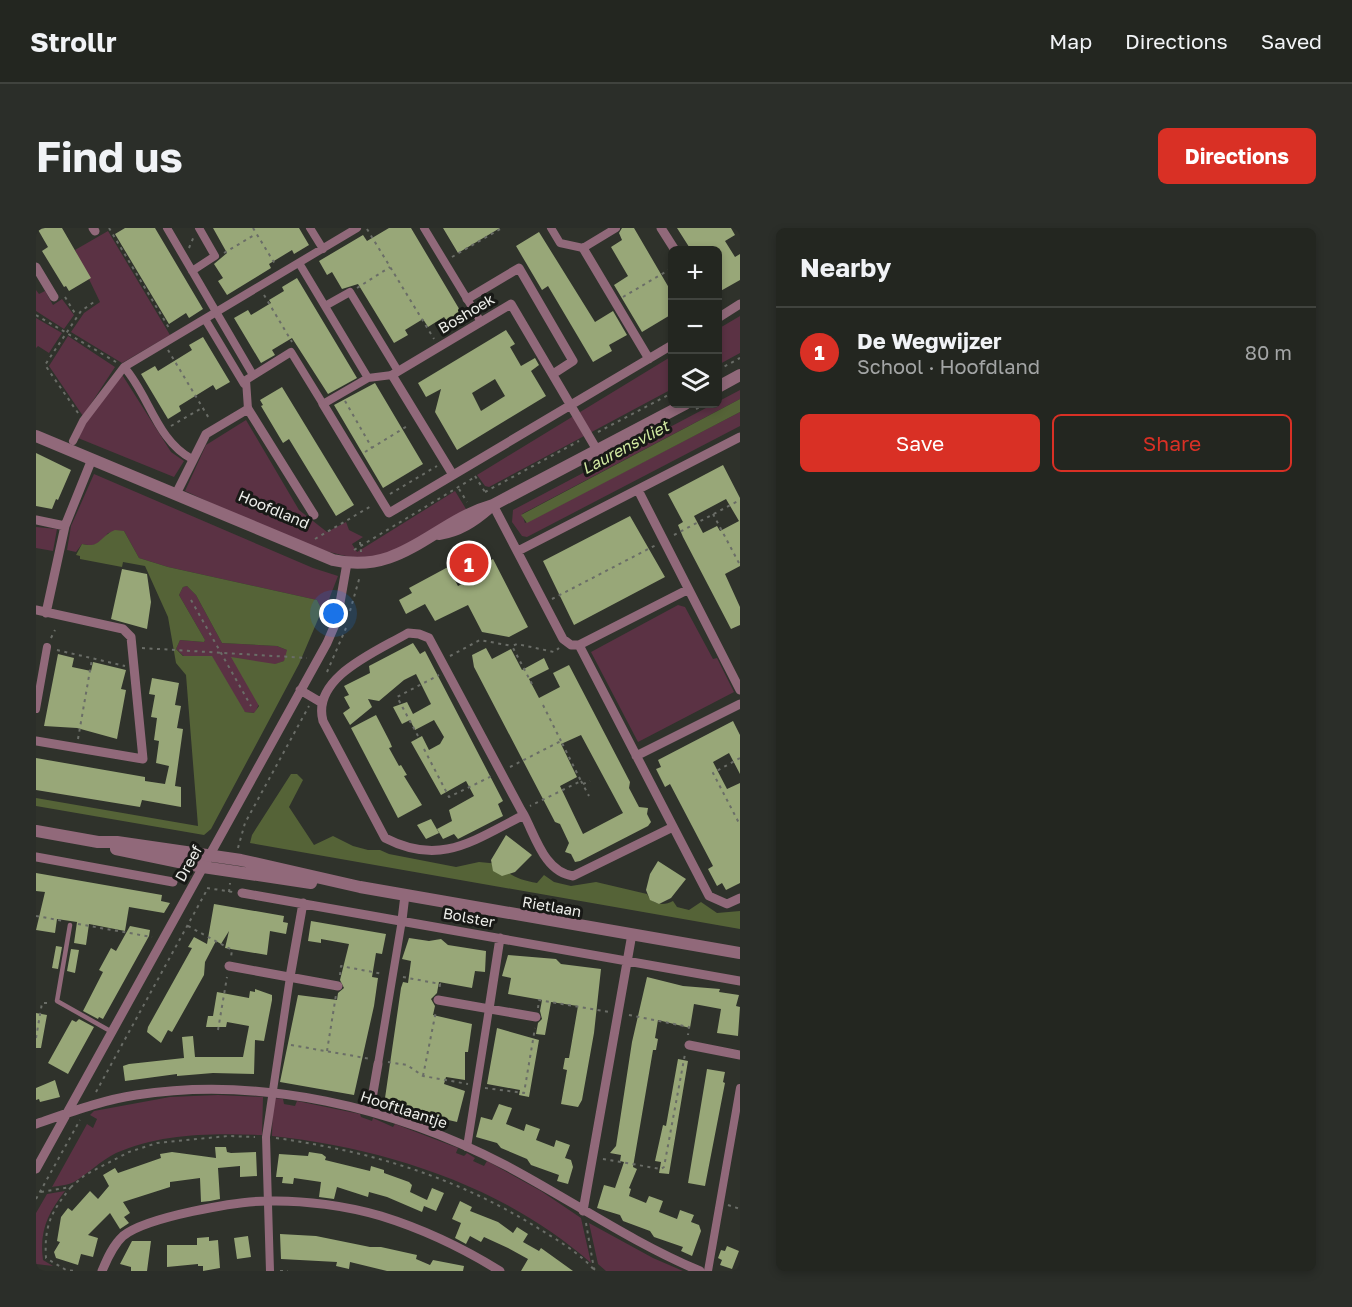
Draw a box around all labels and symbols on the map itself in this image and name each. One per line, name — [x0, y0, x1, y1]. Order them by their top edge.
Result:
street label: Boshoek — [435, 289, 498, 337]
water label: Laurensvliet — [578, 415, 673, 478]
street label: Hoofdland — [236, 486, 312, 532]
pin: 1 — [450, 540, 488, 586]
your location — [319, 599, 348, 628]
street label: Dreef — [171, 841, 206, 884]
street label: Rietlaan — [521, 892, 583, 920]
street label: Bolster — [442, 904, 496, 930]
street label: Hooftlaantje — [358, 1086, 450, 1132]

